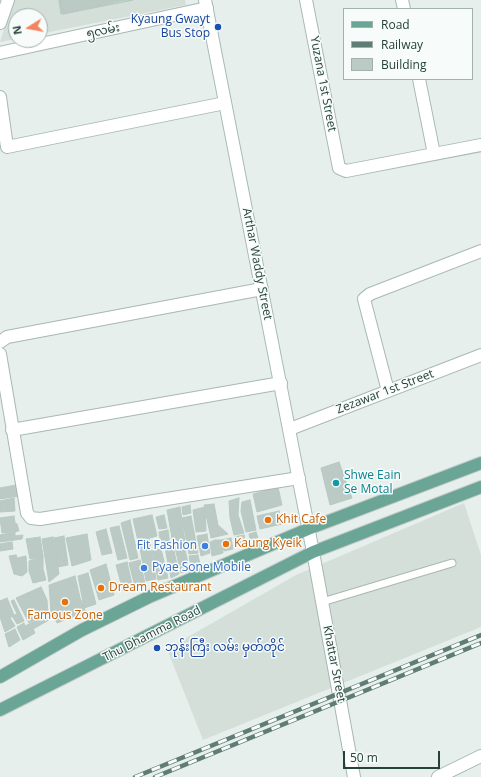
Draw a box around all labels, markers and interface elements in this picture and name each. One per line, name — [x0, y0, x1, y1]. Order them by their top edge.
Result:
north arrow — [8, 8, 48, 48]
legend — [343, 8, 473, 80]
place label: Kyaung Gwayt Bus Stop — [131, 13, 210, 41]
text: Road — [381, 16, 410, 33]
street label: ၅လမ်း — [85, 20, 121, 42]
marker: Kyaung Gwayt Bus Stop — [213, 22, 223, 32]
text: N — [8, 24, 25, 36]
street label: Yuzana 1st Street — [307, 35, 339, 133]
text: Railway — [381, 36, 423, 53]
text: Building — [381, 56, 426, 73]
street label: Arthar Waddy Street — [239, 207, 275, 321]
street label: Zezawar 1st Street — [334, 367, 436, 417]
place label: Shwe Eain Se Motal — [344, 469, 401, 497]
marker: Shwe Eain Se Motal — [331, 478, 341, 488]
place label: Khit Cafe — [276, 513, 326, 527]
marker: Khit Cafe — [263, 515, 273, 525]
place label: Kaung Kyeik — [234, 537, 302, 551]
place label: Fit Fashion — [137, 539, 197, 553]
marker: Kaung Kyeik — [221, 539, 231, 549]
marker: Fit Fashion — [200, 541, 210, 551]
place label: Pyae Sone Mobile — [152, 561, 251, 575]
marker: Pyae Sone Mobile — [139, 563, 149, 573]
place label: Dream Restaurant — [109, 581, 212, 595]
marker: Dream Restaurant — [96, 583, 106, 593]
marker: Famous Zone — [60, 597, 70, 607]
street label: Thu Dhamma Road — [101, 603, 203, 665]
place label: Famous Zone — [27, 609, 103, 623]
street label: Khattar Street — [319, 624, 349, 704]
place label: ဘုန်းကြီး လမ်း မှတ်တိုင် — [165, 641, 285, 655]
marker: ဘုန်းကြီး လမ်း မှတ်တိုင် — [152, 643, 162, 653]
scale bar — [345, 743, 442, 769]
text: 50 m — [350, 749, 378, 766]

